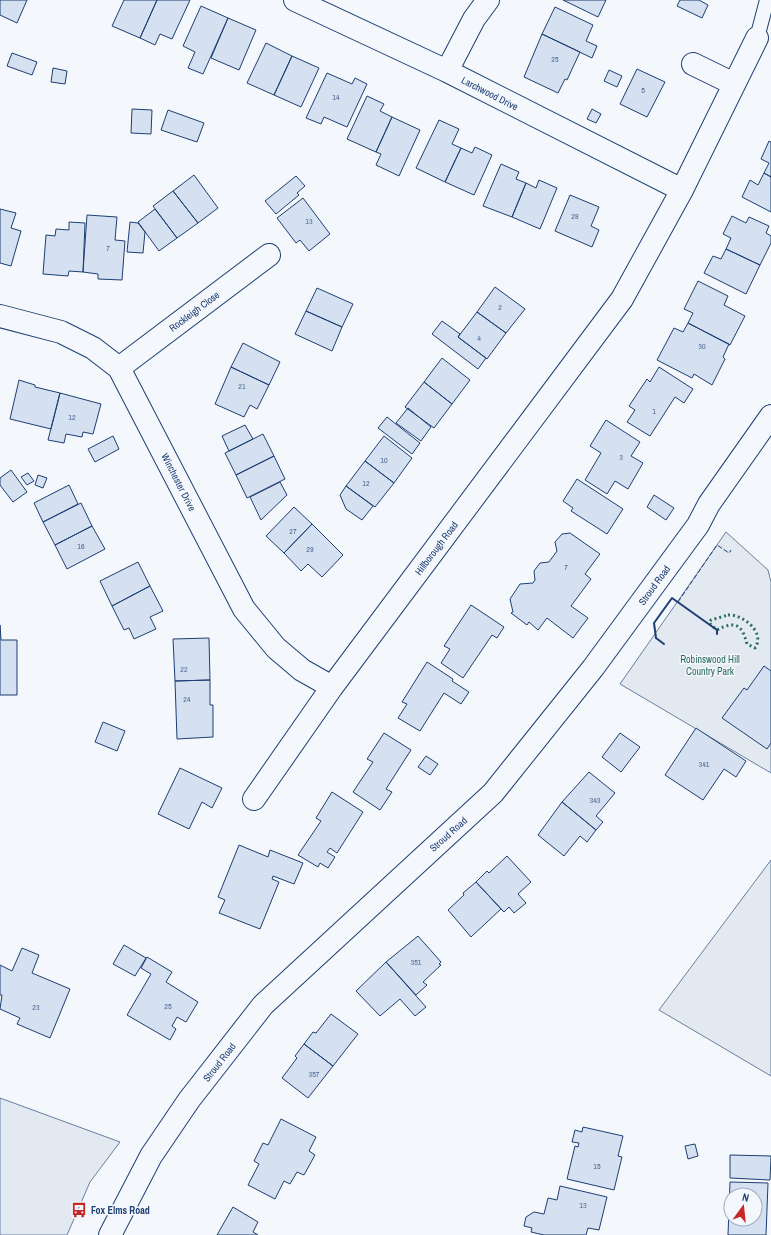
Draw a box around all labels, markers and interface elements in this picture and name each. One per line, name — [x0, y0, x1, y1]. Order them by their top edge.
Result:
house number: 25 — [551, 54, 559, 64]
street label: Larchwood Drive — [459, 74, 521, 114]
house number: 5 — [641, 85, 645, 95]
house number: 14 — [332, 92, 340, 102]
house number: 28 — [571, 211, 579, 221]
house number: 13 — [305, 216, 313, 226]
house number: 7 — [106, 243, 110, 253]
street label: Rockleigh Close — [167, 288, 222, 335]
house number: 2 — [498, 302, 502, 312]
house number: 4 — [477, 333, 481, 343]
house number: 30 — [698, 341, 706, 351]
house number: 21 — [238, 381, 246, 391]
house number: 1 — [652, 406, 656, 416]
house number: 12 — [68, 412, 76, 422]
street label: Winchester Drive — [158, 451, 199, 514]
house number: 3 — [619, 452, 623, 462]
house number: 10 — [380, 455, 388, 465]
house number: 12 — [362, 478, 370, 488]
street label: Hillborough Road — [412, 519, 461, 578]
house number: 27 — [289, 526, 297, 536]
house number: 16 — [77, 541, 85, 551]
house number: 29 — [306, 544, 314, 554]
house number: 7 — [564, 562, 568, 572]
street label: Stroud Road — [636, 563, 673, 608]
park label: Robinswood Hill Country Park — [680, 653, 740, 678]
house number: 22 — [180, 664, 188, 674]
house number: 24 — [183, 694, 191, 704]
house number: 341 — [699, 759, 710, 769]
house number: 343 — [590, 795, 601, 805]
street label: Stroud Road — [427, 814, 470, 855]
house number: 351 — [411, 957, 422, 967]
house number: 25 — [164, 1001, 172, 1011]
house number: 23 — [32, 1002, 40, 1012]
street label: Stroud Road — [200, 1040, 239, 1084]
house number: 357 — [309, 1069, 320, 1079]
house number: 15 — [593, 1161, 601, 1171]
north arrow — [723, 1187, 763, 1227]
text: N — [741, 1190, 751, 1205]
house number: 13 — [579, 1200, 587, 1210]
bus stop icon: Fox Elms Road — [70, 1201, 88, 1219]
place label: Fox Elms Road — [91, 1204, 150, 1217]

